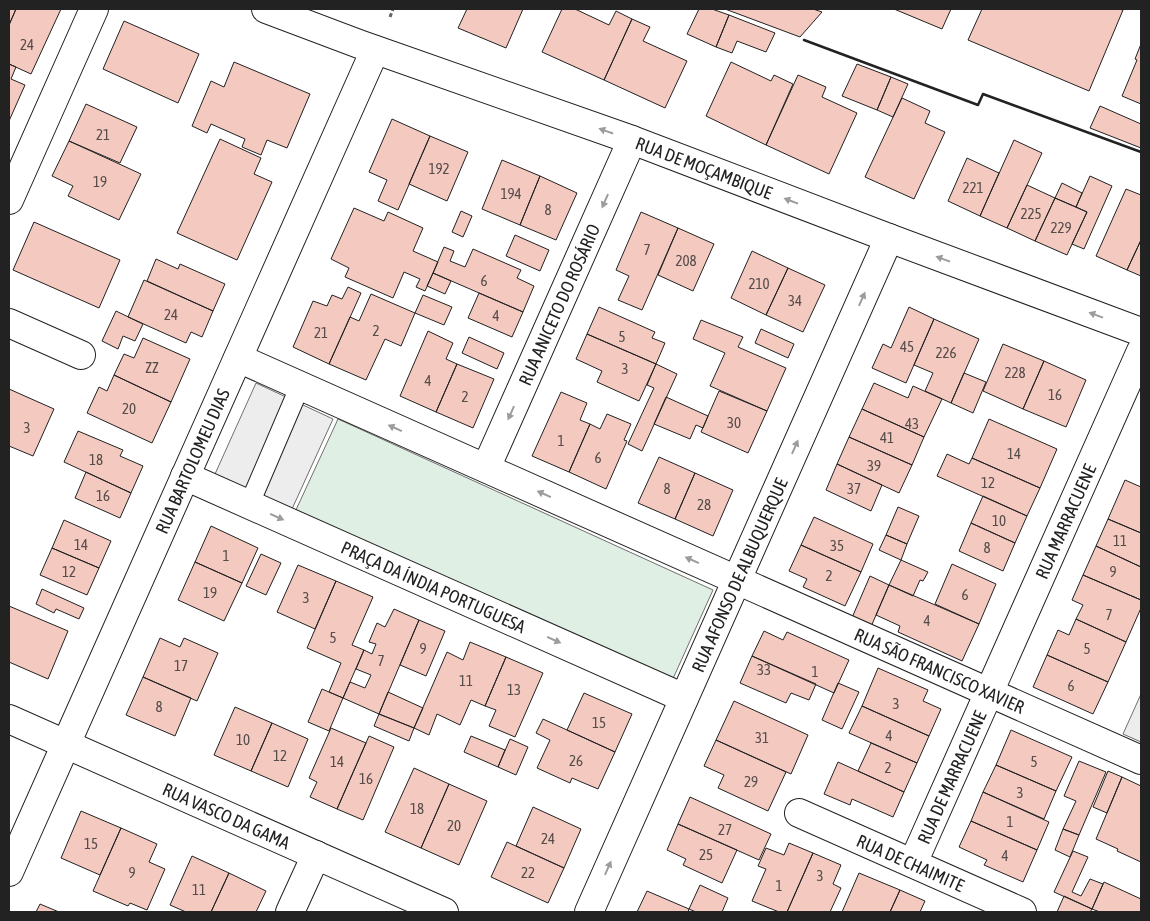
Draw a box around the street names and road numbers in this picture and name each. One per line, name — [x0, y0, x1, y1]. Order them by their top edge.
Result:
street label: RUA DE MOÇAMBIQUE — [633, 132, 776, 203]
street label: RUA ANICETO DO ROSÁRIO — [514, 221, 604, 388]
street label: RUA BARTOLOMEU DIAS — [151, 385, 234, 537]
street label: RUA MARRACUENE — [1030, 460, 1100, 582]
street label: RUA AFONSO DE ALBUQUERQUE — [687, 474, 792, 675]
street label: PRAÇA DA ÍNDIA PORTUGUESA — [338, 536, 529, 637]
street label: RUA SÃO FRANCISCO XAVIER — [851, 623, 1028, 717]
street label: RUA DE MARRACUENE — [912, 707, 990, 847]
street label: RUA VASCO DA GAMA — [160, 778, 294, 853]
street label: RUA DE CHAIMITE — [854, 829, 968, 896]

